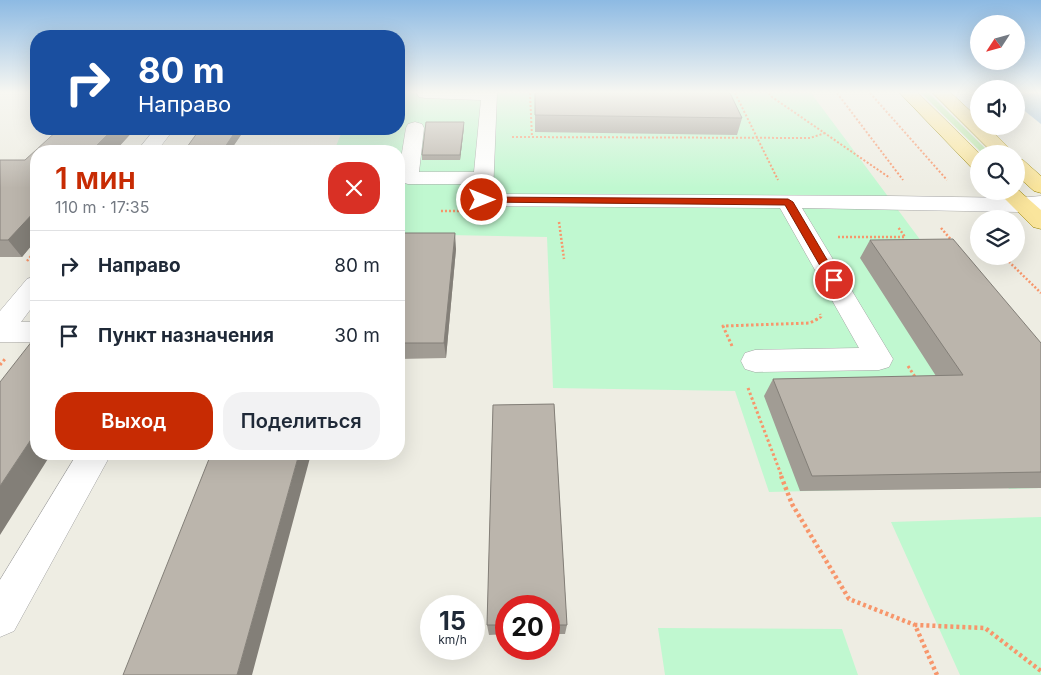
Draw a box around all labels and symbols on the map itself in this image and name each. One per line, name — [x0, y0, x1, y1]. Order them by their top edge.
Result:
north arrow — [970, 15, 1025, 70]
position arrow — [455, 173, 507, 225]
pin — [813, 259, 855, 301]
speed limit sign: 20 — [495, 595, 560, 660]

